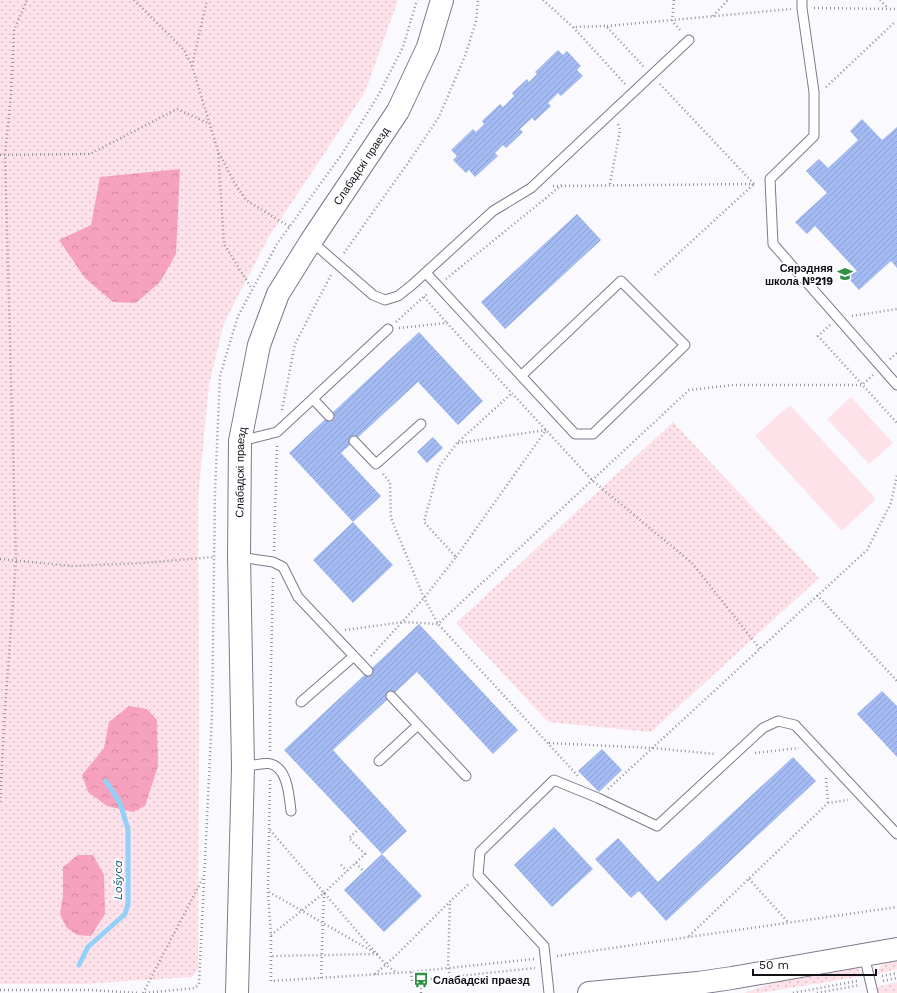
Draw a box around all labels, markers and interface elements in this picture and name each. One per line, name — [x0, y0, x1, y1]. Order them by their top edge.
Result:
street label: Слабадскі праезд — [330, 124, 392, 207]
place label: Сярэдняя школа №219 — [765, 262, 833, 288]
school or university icon: Сярэдняя школа №219 — [836, 265, 854, 283]
street label: Слабадскі праезд — [233, 425, 249, 518]
water label: Lošyca — [111, 859, 125, 900]
scale bar — [753, 951, 876, 977]
text: 50 m — [759, 958, 789, 972]
bus stop icon: Слабадскі праезд — [412, 971, 430, 989]
place label: Слабадскі праезд — [433, 974, 530, 987]

